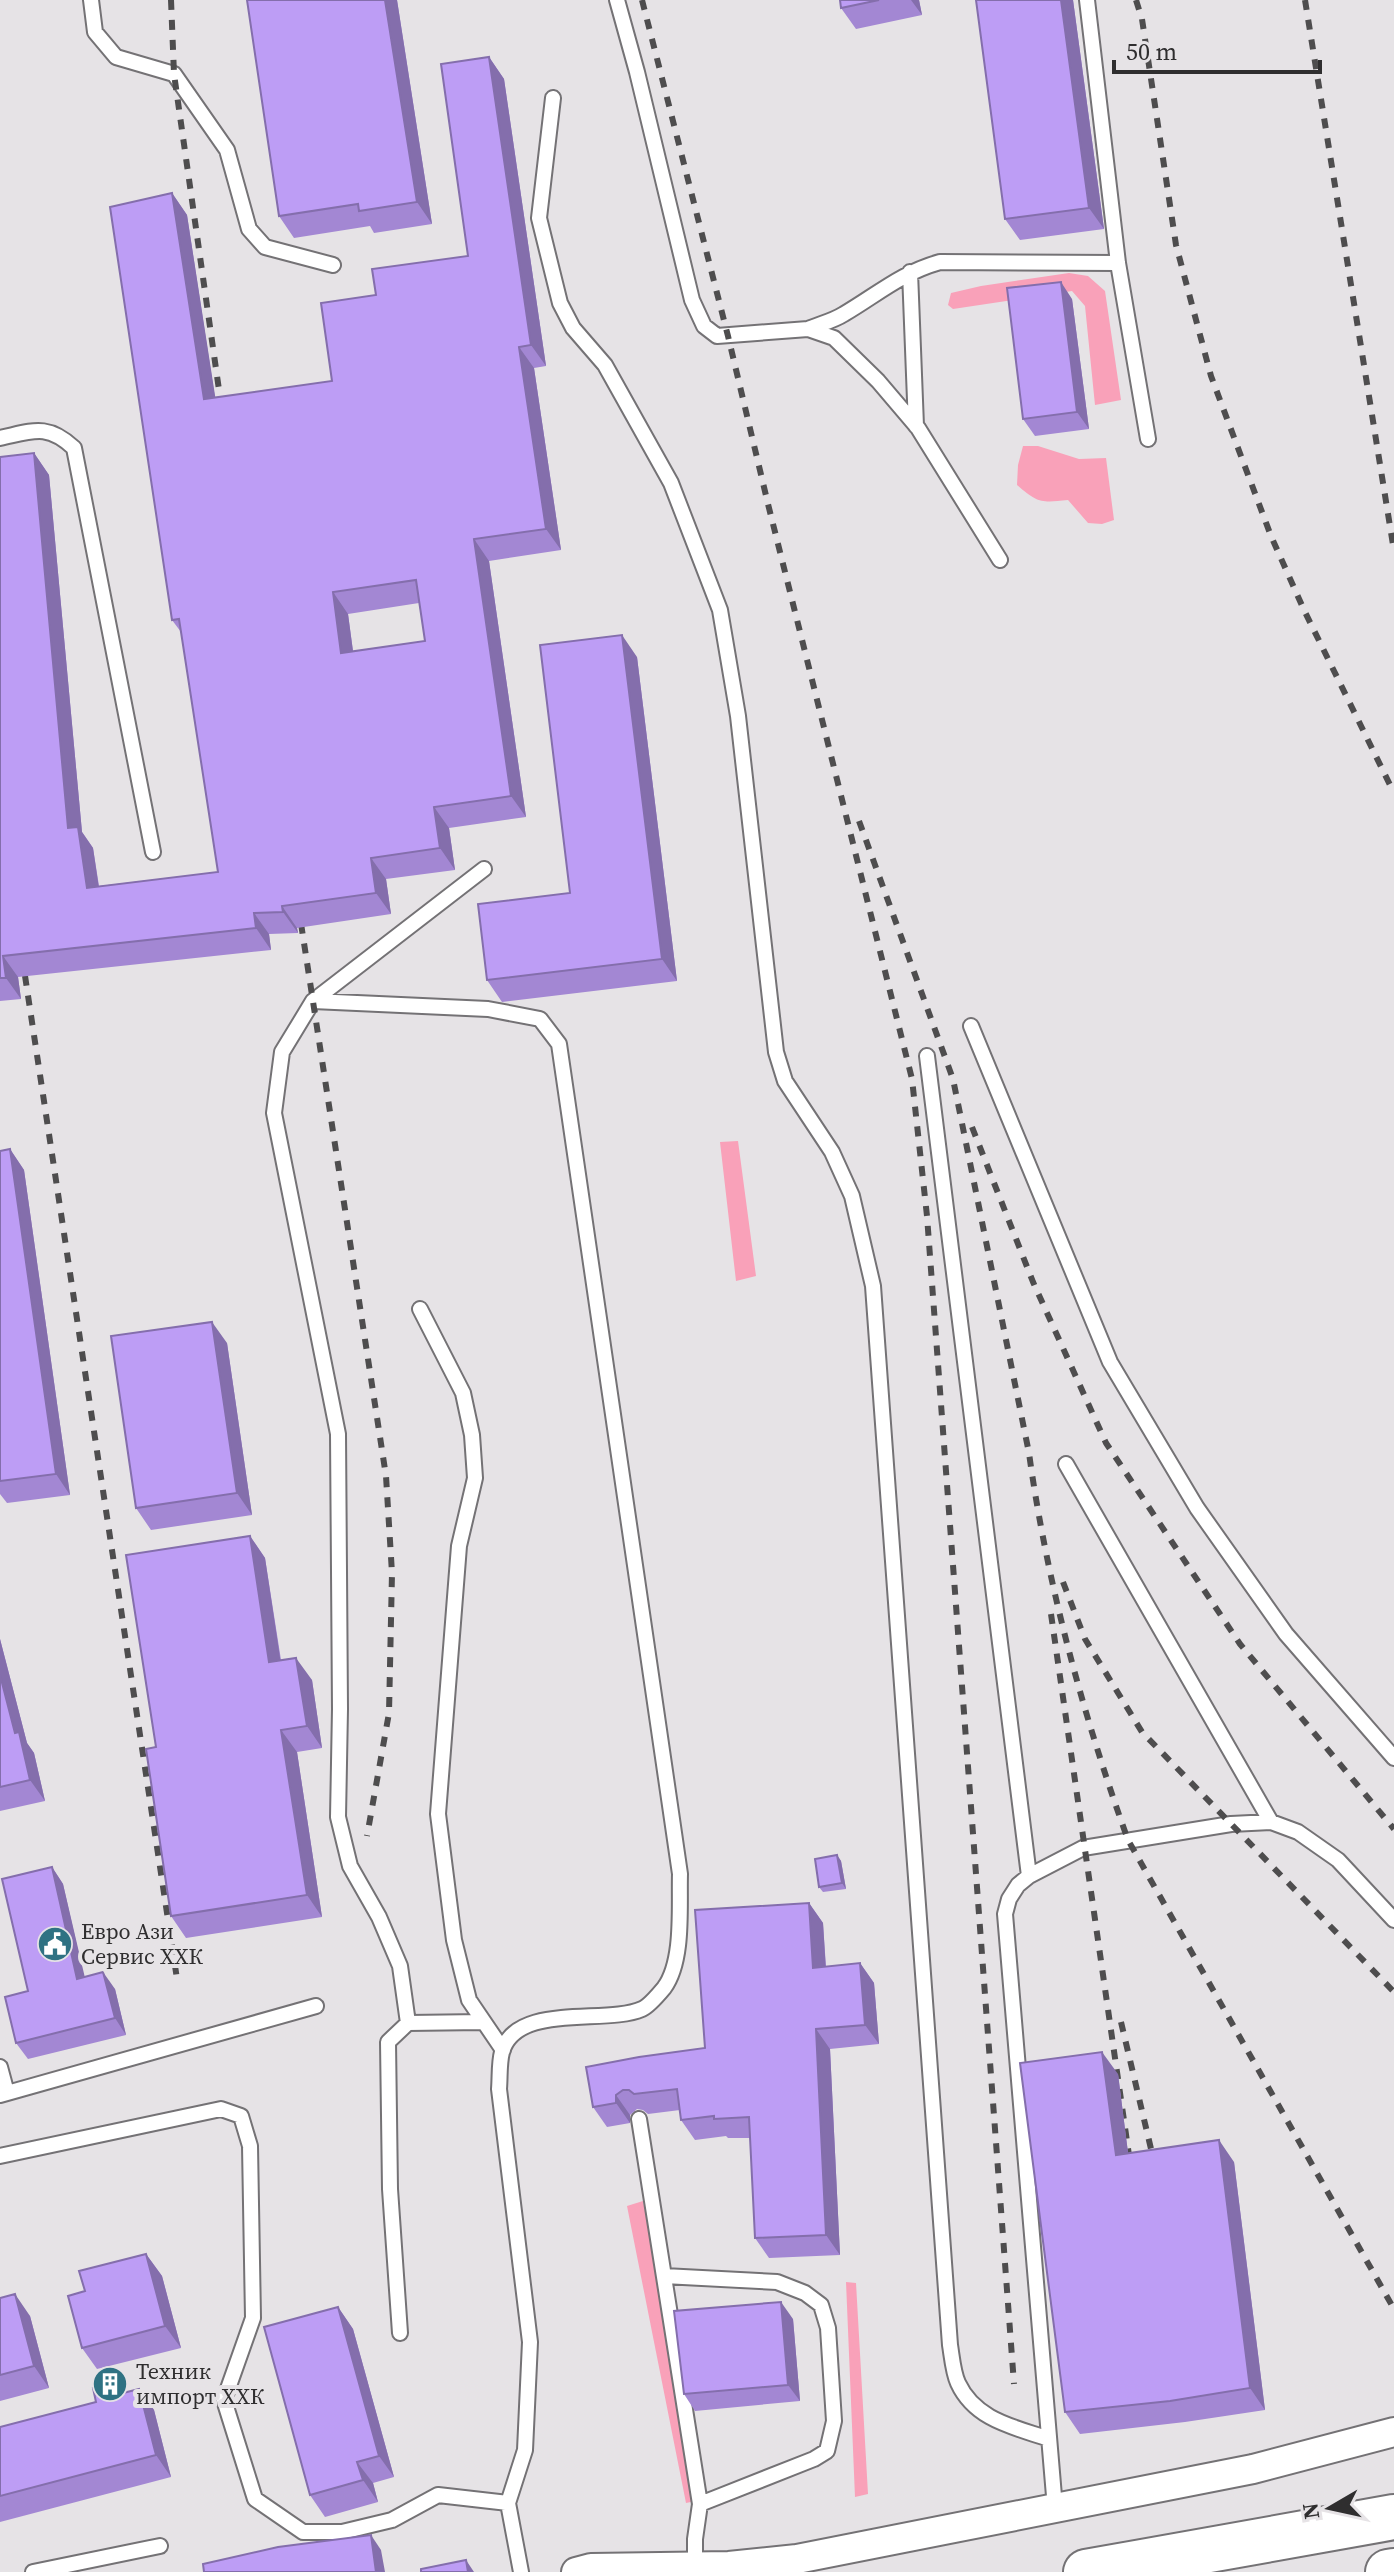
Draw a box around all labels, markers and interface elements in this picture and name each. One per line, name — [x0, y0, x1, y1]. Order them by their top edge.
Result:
scale bar — [1114, 24, 1320, 74]
text: 50 m — [1126, 35, 1177, 68]
place label: Евро Ази Сервис ХХК — [81, 1916, 203, 1971]
public building icon: Евро Ази Сервис ХХК — [36, 1925, 74, 1963]
place label: Техник импорт ХХК — [136, 2356, 265, 2411]
building icon: Техник импорт ХХК — [91, 2365, 129, 2403]
north arrow — [1290, 2468, 1370, 2548]
text: N — [1294, 2501, 1326, 2521]

